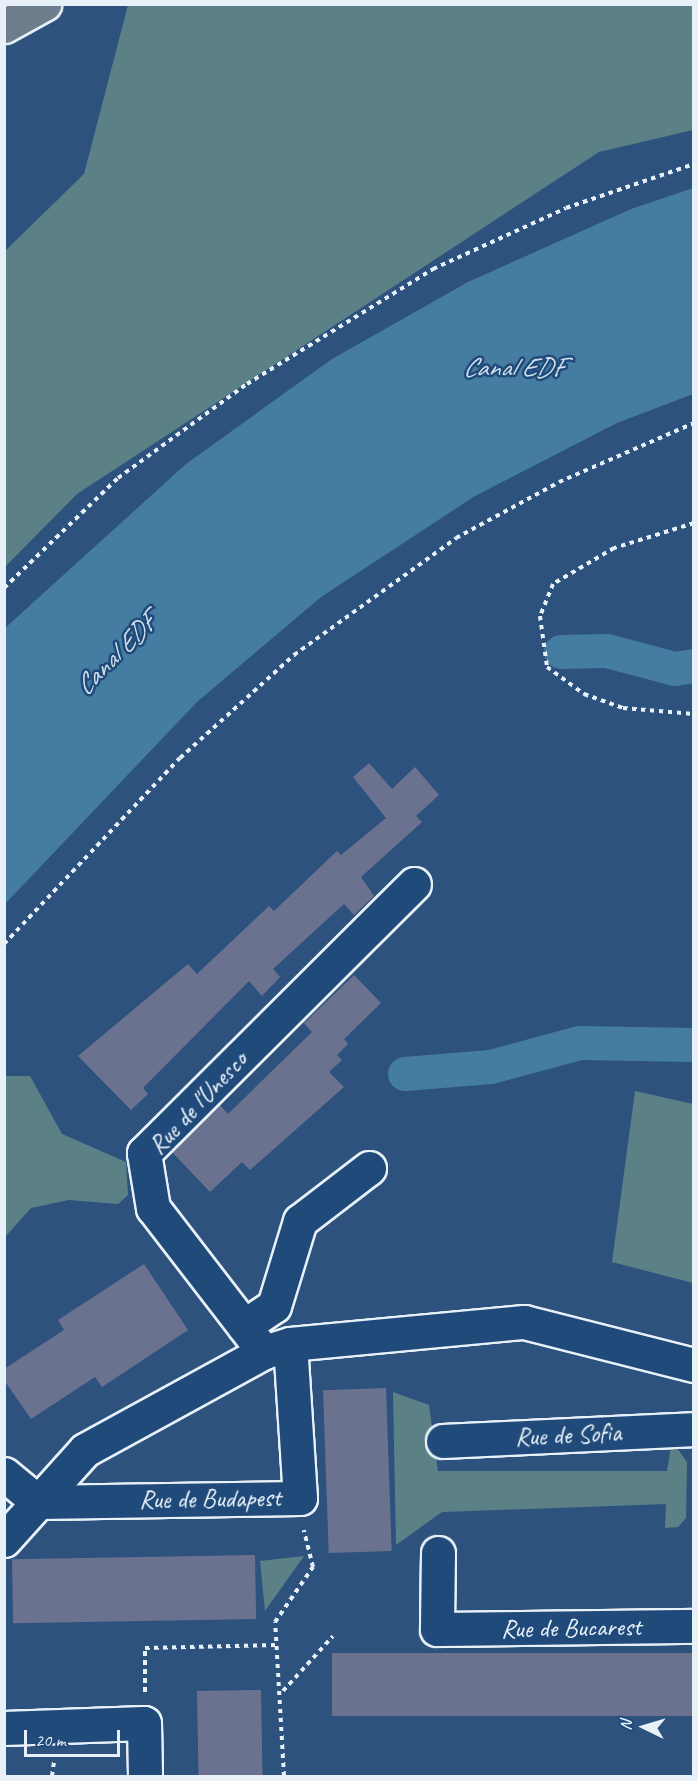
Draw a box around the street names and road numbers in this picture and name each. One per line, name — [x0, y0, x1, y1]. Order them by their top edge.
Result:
street label: Rue de l'Unesco — [142, 1045, 254, 1161]
street label: Rue de Sofia — [514, 1417, 622, 1453]
street label: Rue de Budapest — [139, 1482, 281, 1516]
street label: Rue de Bucarest — [500, 1611, 642, 1645]

